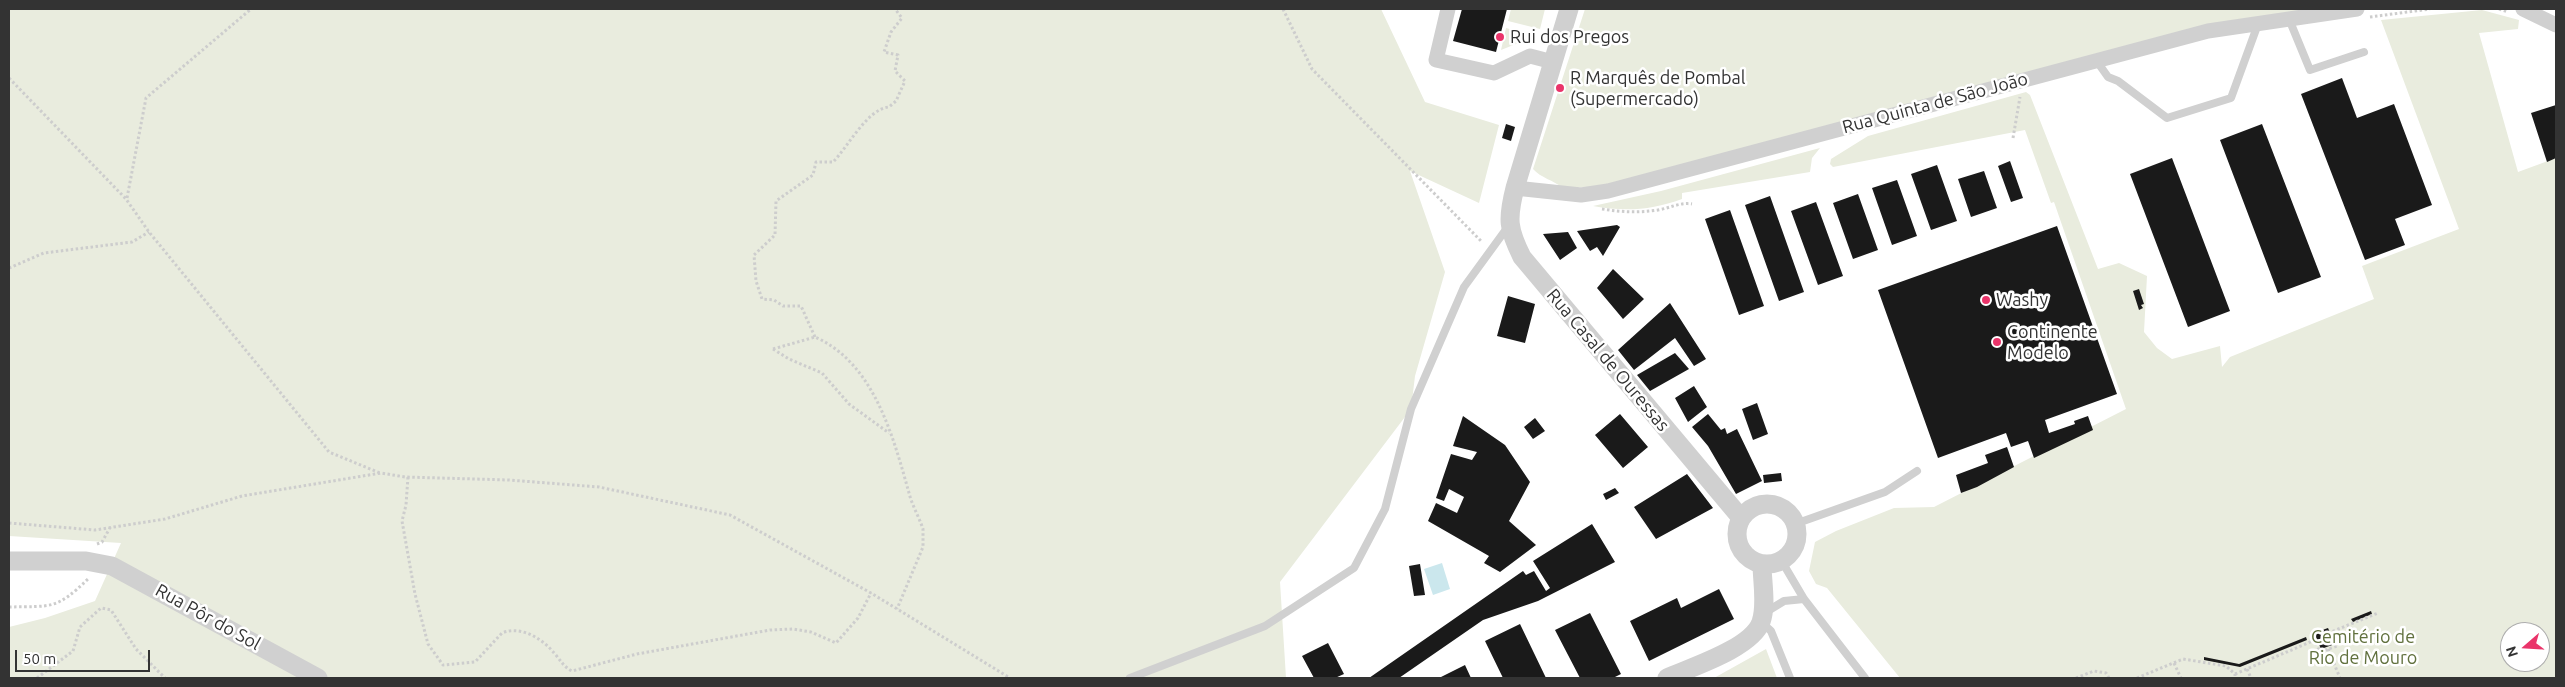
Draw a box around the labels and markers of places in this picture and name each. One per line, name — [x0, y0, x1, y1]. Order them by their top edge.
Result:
place label: Rui dos Pregos — [1510, 26, 1629, 48]
marker: Rui dos Pregos — [1494, 31, 1506, 43]
place label: R Marquês de Pombal (Supermercado) — [1570, 67, 1745, 110]
marker: R Marquês de Pombal (Supermercado) — [1554, 82, 1566, 94]
place label: Washy — [1996, 289, 2048, 311]
marker: Washy — [1980, 294, 1992, 306]
place label: Continente Modelo — [2007, 321, 2098, 364]
marker: Continente Modelo — [1991, 336, 2003, 348]

